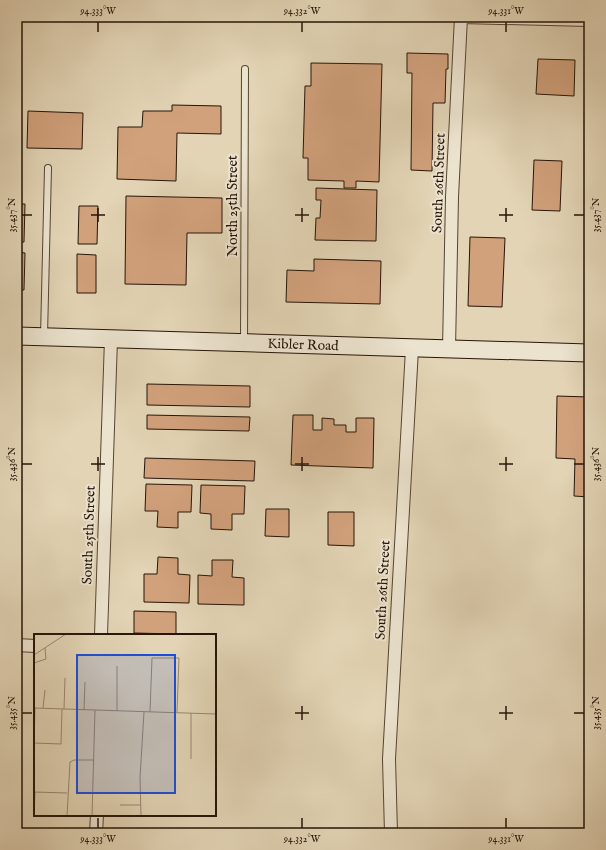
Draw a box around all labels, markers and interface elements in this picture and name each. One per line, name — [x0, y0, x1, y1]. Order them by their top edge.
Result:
text: 94.333°W — [79, 5, 116, 18]
text: 94.332°W — [283, 5, 321, 18]
text: 94.331°W — [487, 5, 524, 18]
street label: South 26th Street — [428, 133, 450, 233]
street label: North 25th Street — [224, 155, 242, 257]
text: 35.437°N — [6, 197, 19, 232]
text: 35.437°N — [590, 197, 603, 232]
street label: Kibler Road — [267, 335, 339, 355]
text: 35.436°N — [6, 447, 19, 481]
text: 35.436°N — [590, 447, 603, 481]
street label: South 25th Street — [78, 485, 100, 585]
street label: South 26th Street — [371, 539, 395, 640]
inset map — [34, 634, 216, 816]
text: 35.435°N — [6, 696, 19, 730]
text: 35.435°N — [590, 696, 603, 730]
text: 94.333°W — [79, 833, 116, 846]
text: 94.332°W — [283, 833, 321, 846]
text: 94.331°W — [487, 833, 524, 846]

